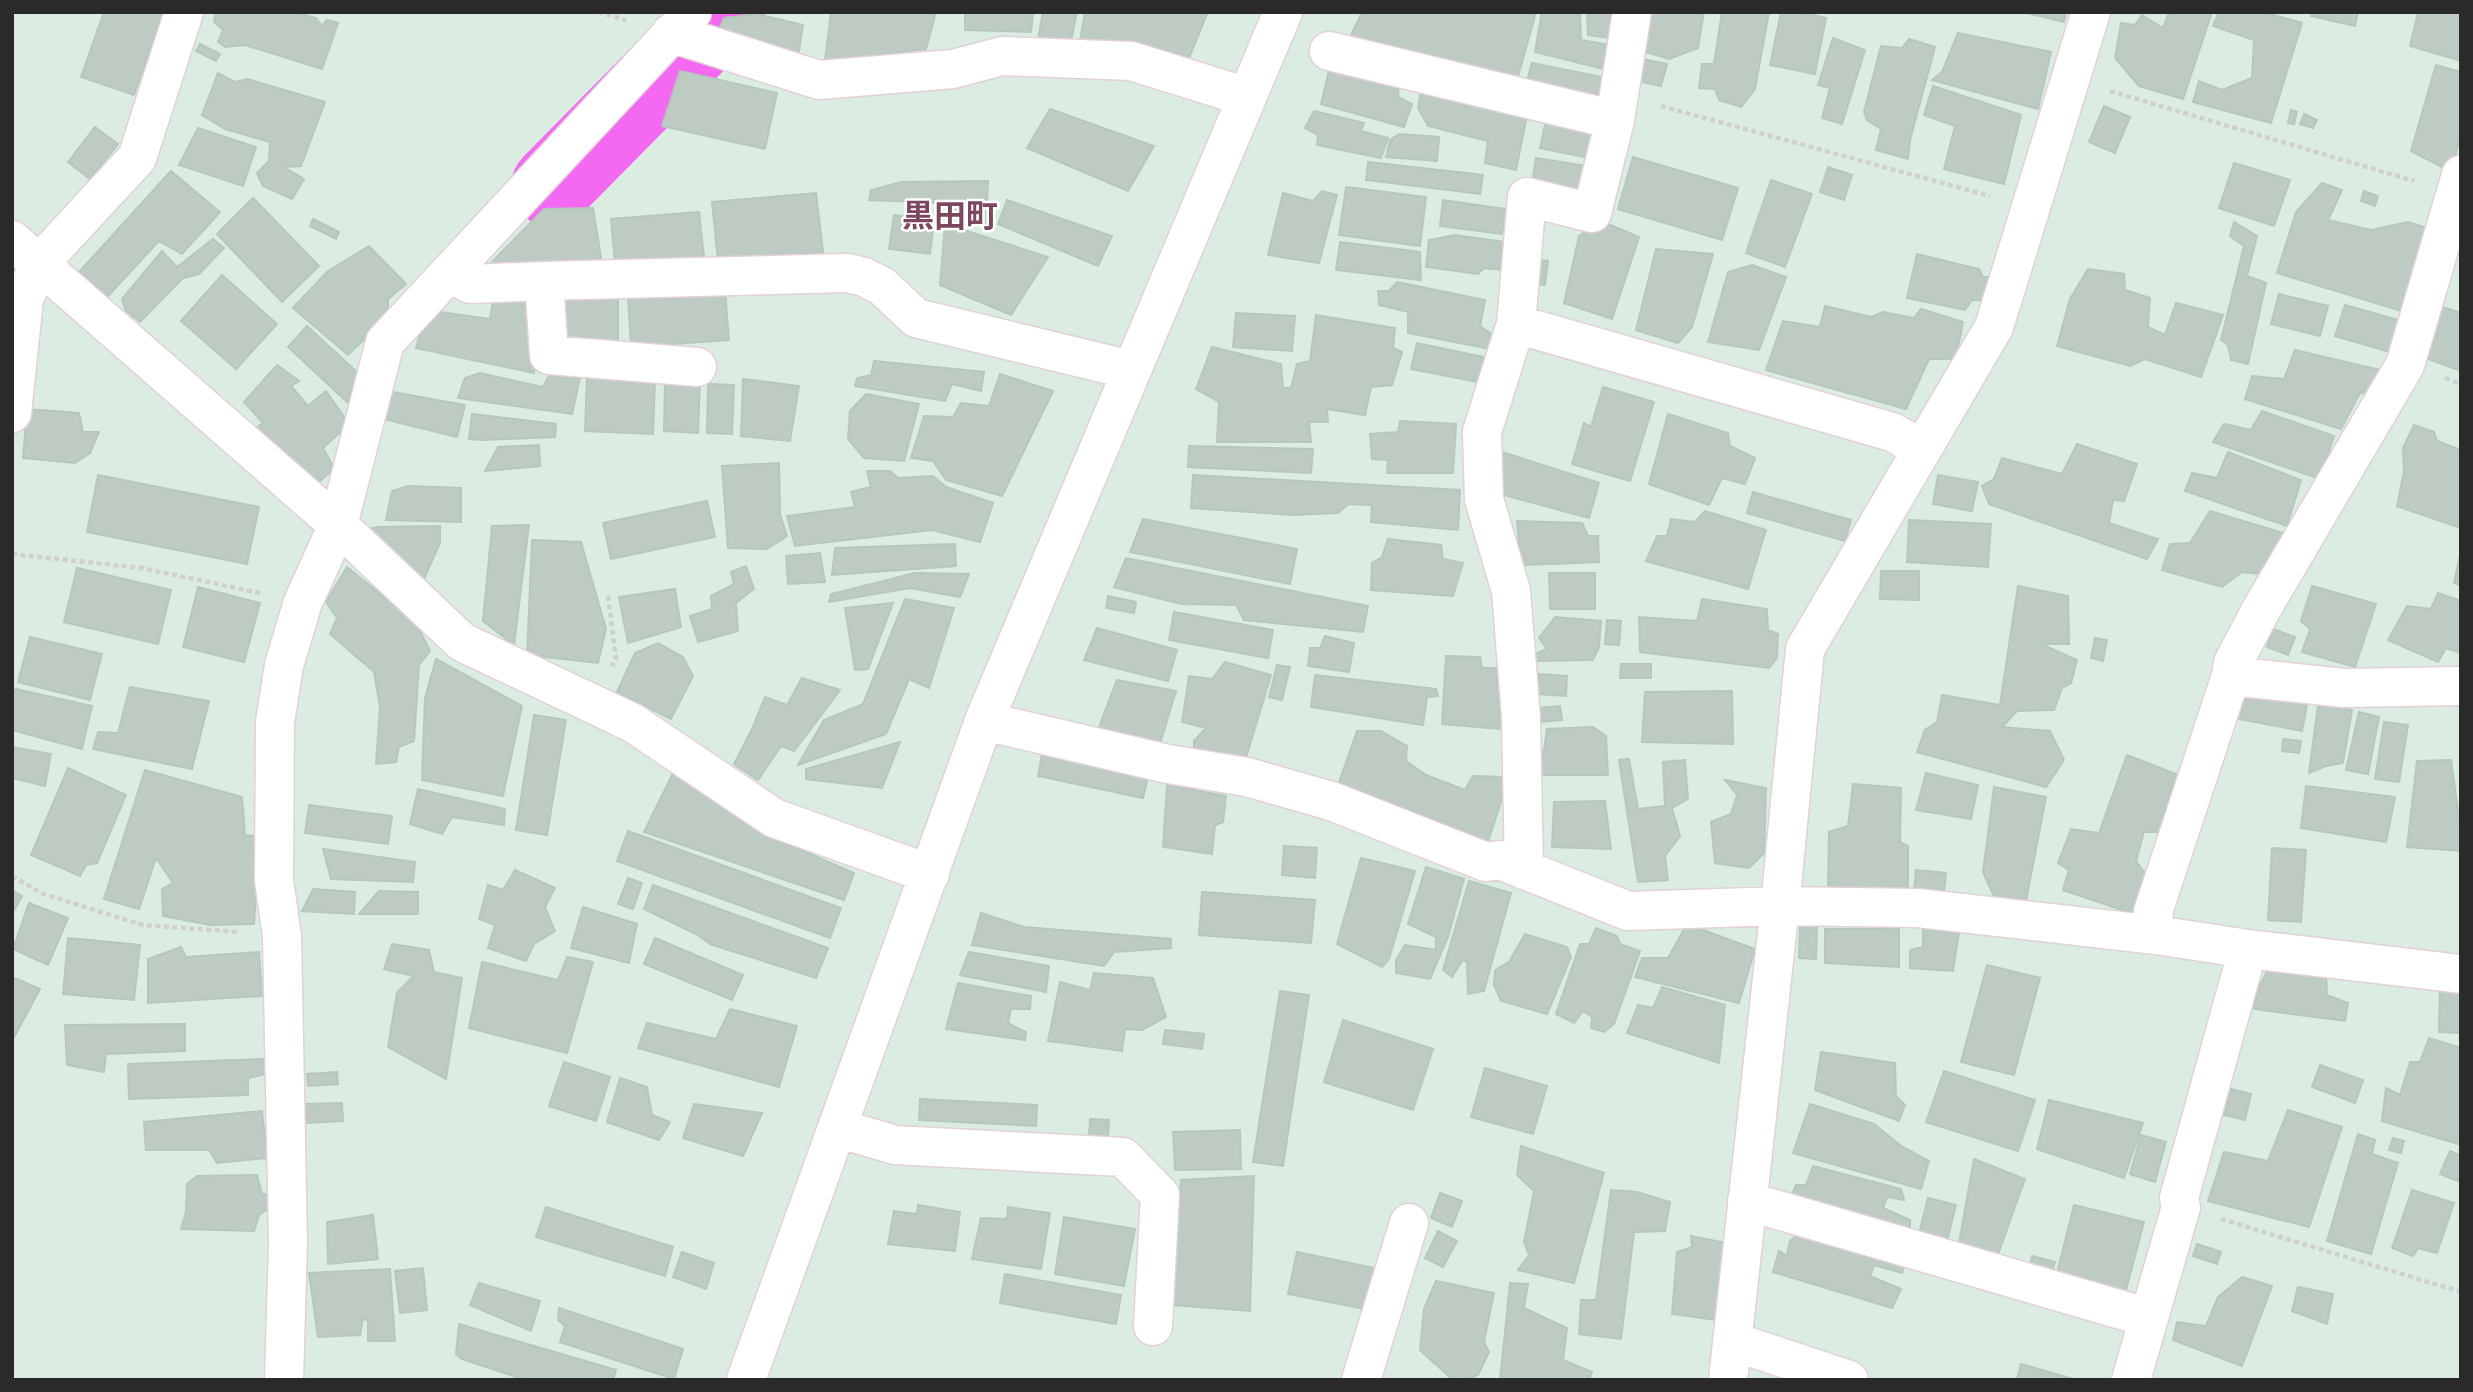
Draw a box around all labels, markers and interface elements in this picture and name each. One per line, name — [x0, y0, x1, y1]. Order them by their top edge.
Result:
district label: 黒田町 — [902, 200, 998, 233]

